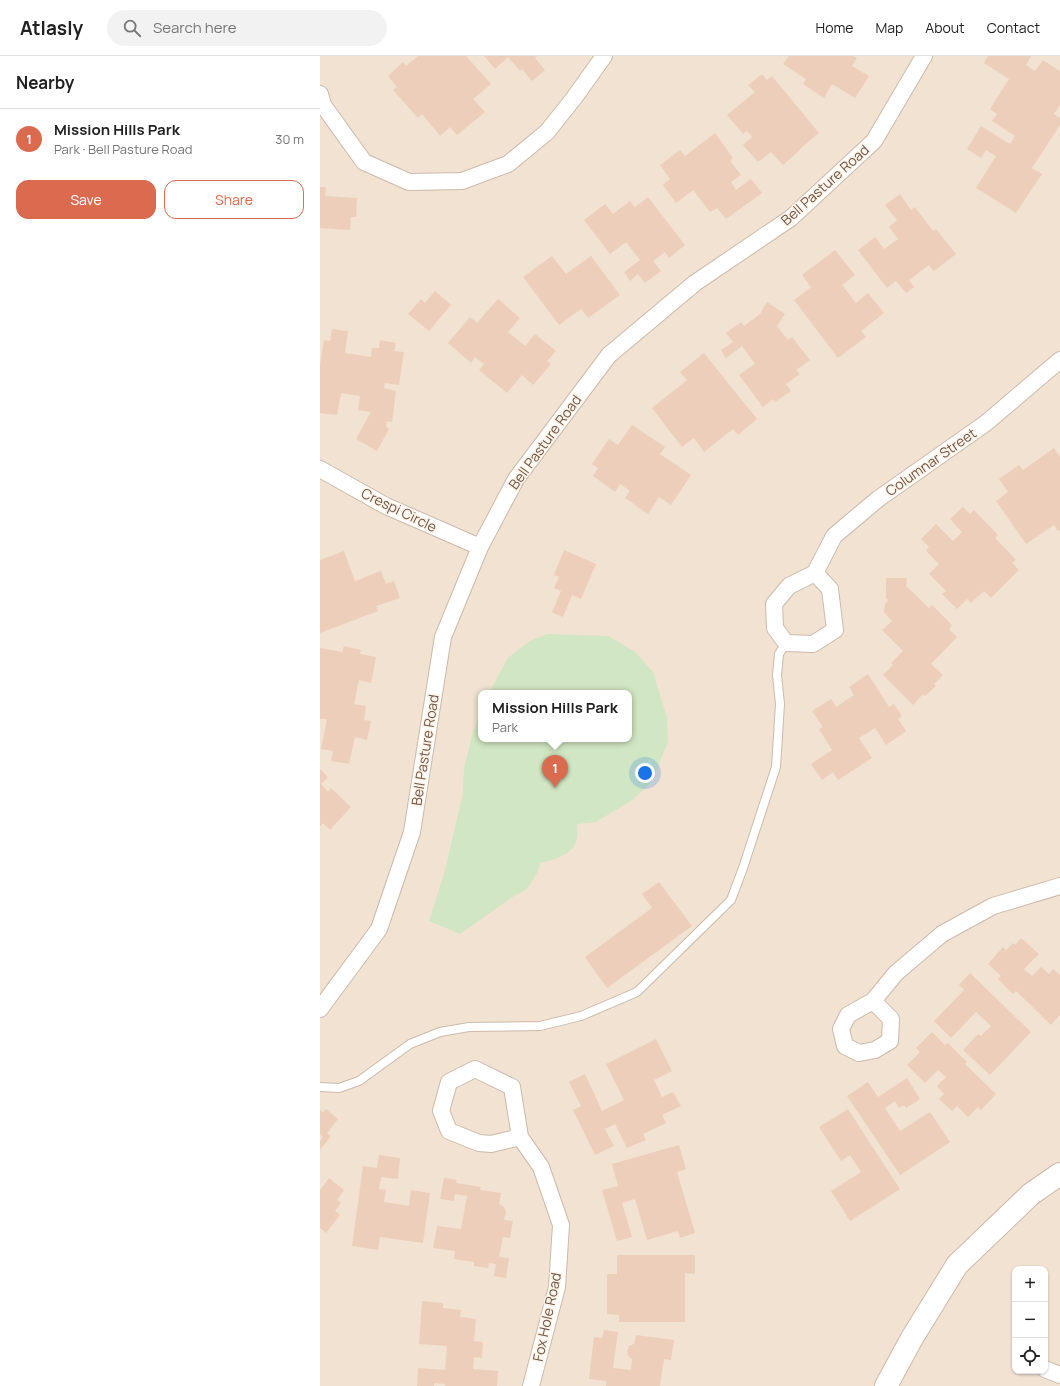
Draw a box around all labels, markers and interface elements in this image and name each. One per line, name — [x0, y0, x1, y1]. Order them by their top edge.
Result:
search box — [107, 10, 387, 46]
text: Atlasly — [20, 15, 83, 41]
icon: search — [121, 17, 143, 39]
text: Search here — [153, 17, 236, 38]
text: Home — [816, 18, 853, 37]
text: Map — [875, 18, 903, 37]
text: About — [925, 18, 965, 37]
text: Contact — [987, 18, 1040, 37]
text: Nearby — [16, 71, 74, 94]
text: Mission Hills Park — [54, 119, 180, 140]
text: 1 — [26, 130, 32, 148]
text: 30 m — [275, 130, 304, 148]
text: Park · Bell Pasture Road — [54, 140, 192, 158]
street label: Bell Pasture Road — [777, 140, 873, 229]
button: Save — [16, 180, 156, 219]
button: Share — [164, 180, 304, 219]
street label: Bell Pasture Road — [504, 391, 585, 493]
street label: Columnar Street — [882, 423, 980, 500]
street label: Crespi Circle — [358, 483, 440, 536]
popup — [478, 690, 632, 742]
street label: Bell Pasture Road — [406, 693, 443, 807]
text: Mission Hills Park — [492, 697, 618, 718]
text: Park — [492, 718, 518, 736]
pin: 1 — [542, 755, 568, 788]
your location — [635, 763, 655, 783]
map controls — [1012, 1266, 1048, 1374]
button: + — [1012, 1266, 1048, 1302]
street label: Fox Hole Road — [528, 1271, 565, 1363]
button: − — [1012, 1302, 1048, 1338]
button: locate — [1012, 1338, 1048, 1374]

